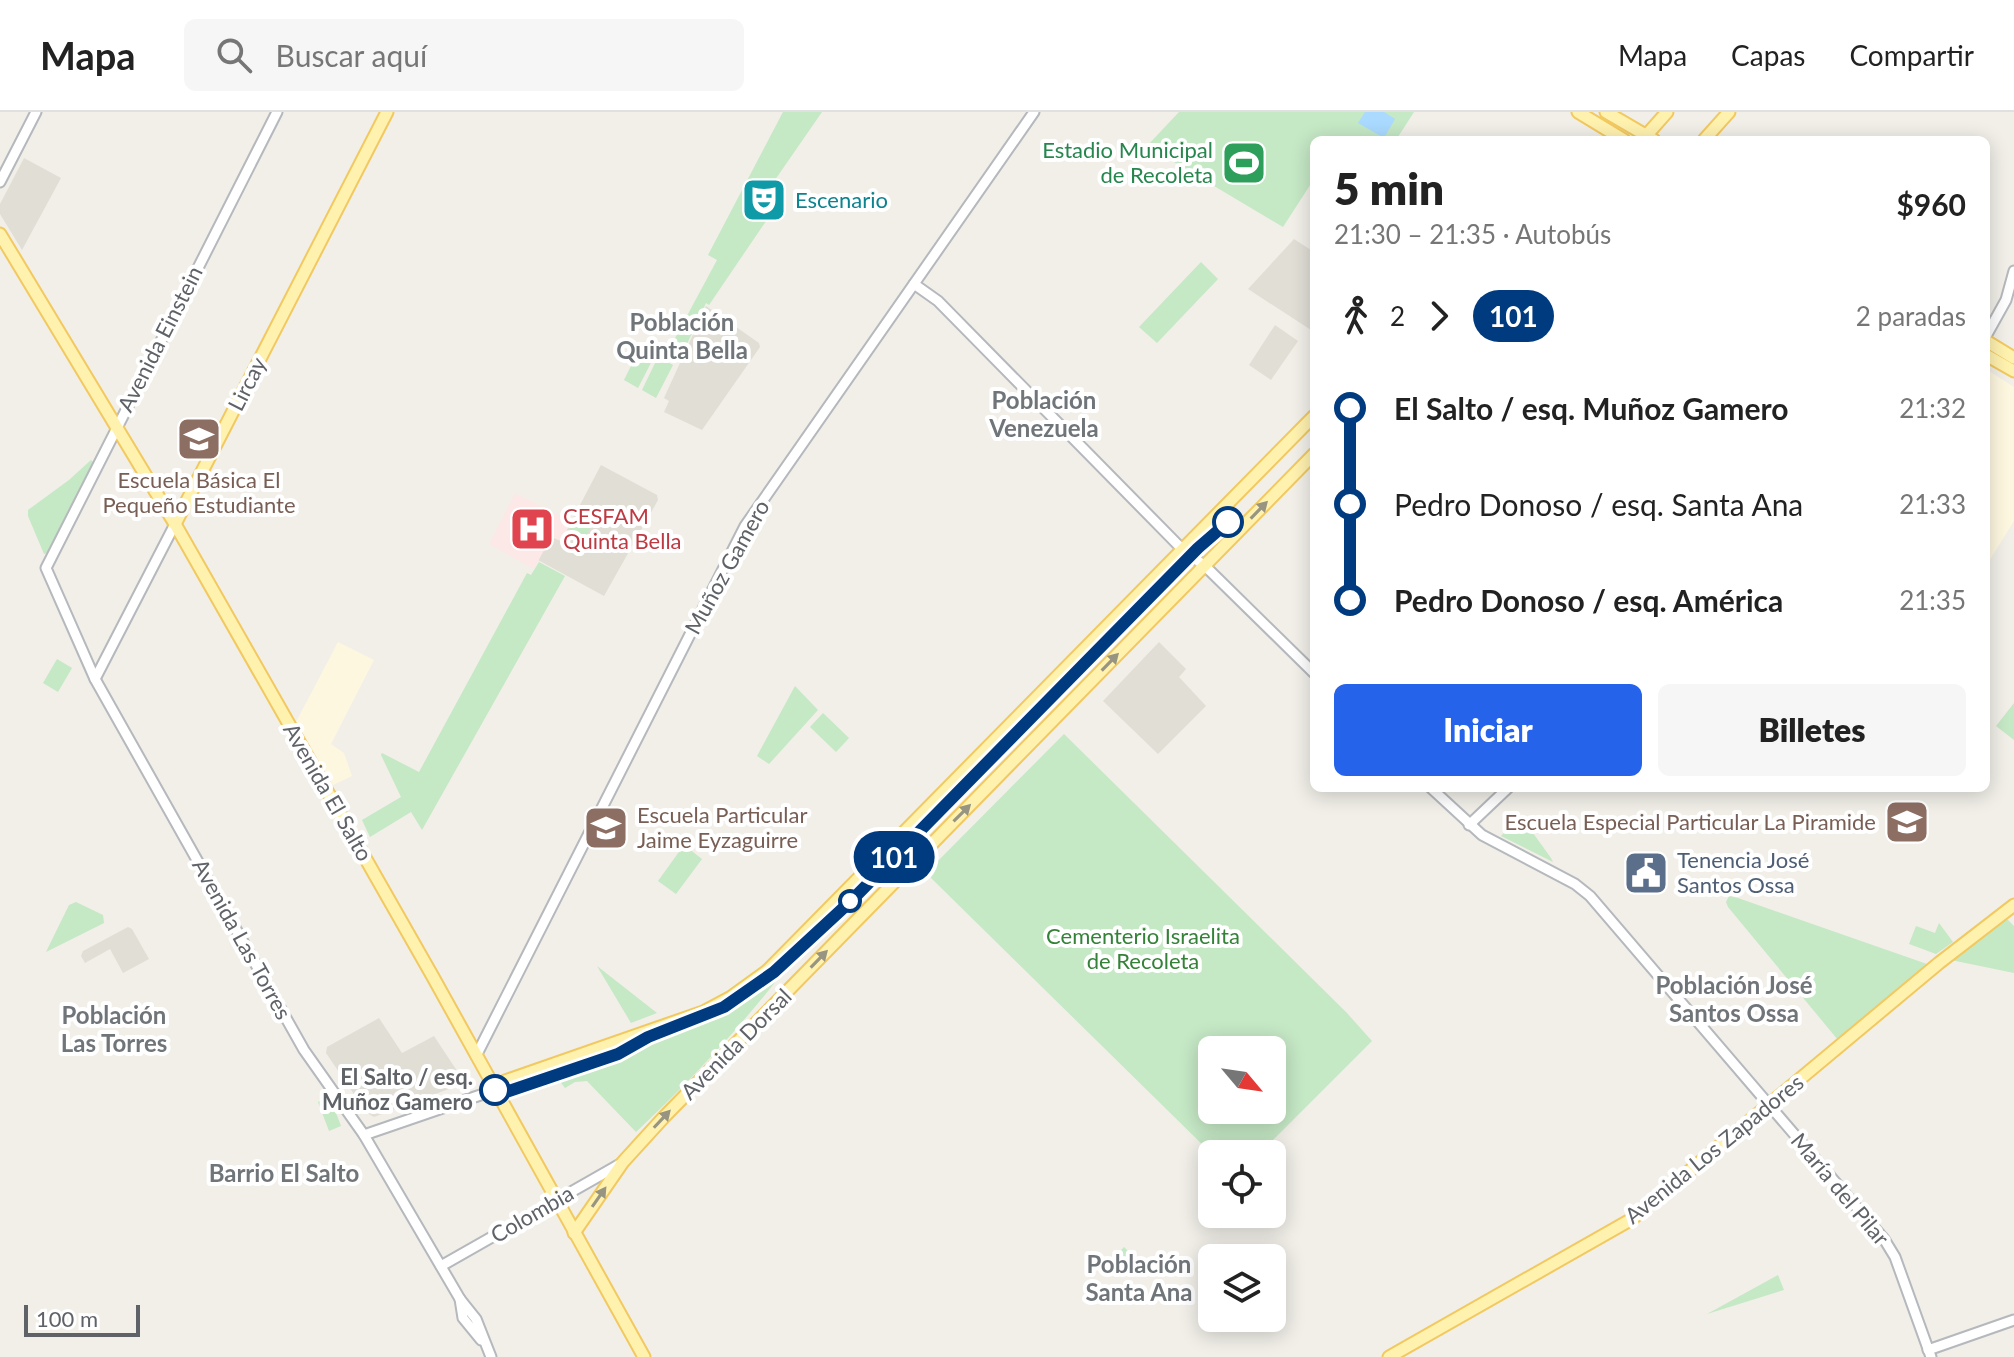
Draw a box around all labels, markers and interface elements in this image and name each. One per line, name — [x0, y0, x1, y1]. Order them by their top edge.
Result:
search box — [184, 19, 744, 91]
text: Mapa — [40, 32, 136, 78]
icon: search — [212, 33, 256, 77]
text: Buscar aquí — [276, 37, 427, 73]
text: Mapa — [1618, 38, 1687, 72]
text: Capas — [1731, 38, 1805, 72]
text: Compartir — [1849, 38, 1974, 72]
place label: Estadio Municipal de Recoleta — [1042, 136, 1213, 188]
sports icon: Estadio Municipal de Recoleta — [1220, 139, 1268, 187]
text: 5 min — [1334, 162, 1444, 214]
theatre icon: Escenario — [740, 176, 788, 224]
place label: Escenario — [795, 186, 888, 213]
text: $960 — [1896, 186, 1966, 222]
text: 21:30 – 21:35 · Autobús — [1334, 218, 1611, 250]
street label: Avenida Einstein — [111, 261, 208, 416]
icon: walk — [1334, 294, 1378, 338]
icon: forward — [1417, 294, 1461, 338]
text: 101 — [1489, 299, 1538, 333]
text: 2 — [1390, 300, 1405, 332]
text: 2 paradas — [1856, 300, 1966, 332]
district label: Población Quinta Bella — [616, 307, 748, 364]
street label: Lircay — [222, 352, 272, 415]
district label: Población Venezuela — [988, 385, 1099, 442]
text: El Salto / esq. Muñoz Gamero — [1394, 390, 1788, 426]
text: 21:32 — [1899, 392, 1966, 424]
school or university icon: Escuela Básica El Pequeño Estudiante — [175, 415, 223, 463]
place label: Escuela Básica El Pequeño Estudiante — [102, 466, 296, 518]
text: Pedro Donoso / esq. Santa Ana — [1394, 486, 1803, 522]
text: 21:33 — [1899, 488, 1966, 520]
street label: Muñoz Gamero — [679, 495, 775, 639]
one-way arrow — [1249, 501, 1268, 520]
place label: CESFAM Quinta Bella — [563, 502, 682, 554]
hospital icon: CESFAM Quinta Bella — [508, 505, 556, 553]
unlabelled marker — [1213, 507, 1243, 537]
text: Pedro Donoso / esq. América — [1394, 582, 1783, 618]
text: 21:35 — [1899, 584, 1966, 616]
one-way arrow — [1101, 653, 1119, 672]
button: Iniciar — [1334, 684, 1642, 776]
button: Billetes — [1658, 684, 1966, 776]
street label: Avenida El Salto — [278, 718, 379, 866]
school or university icon: Escuela Especial Particular La Piramide — [1883, 798, 1931, 846]
place label: Escuela Particular Jaime Eyzaguirre — [637, 801, 807, 853]
school or university icon: Escuela Particular Jaime Eyzaguirre — [582, 804, 630, 852]
one-way arrow — [952, 804, 971, 823]
place label: Escuela Especial Particular La Piramide — [1504, 808, 1876, 835]
line badge: 101 — [848, 831, 940, 883]
text: 101 — [870, 840, 918, 874]
place label: Tenencia José Santos Ossa — [1677, 846, 1809, 898]
public building icon: Tenencia José Santos Ossa — [1622, 849, 1670, 897]
street label: Avenida Las Torres — [187, 854, 298, 1024]
unlabelled marker — [839, 890, 861, 912]
park label: Cementerio Israelita de Recoleta — [1046, 922, 1240, 974]
one-way arrow — [809, 950, 828, 969]
district label: Población José Santos Ossa — [1655, 970, 1813, 1027]
street label: Avenida Dorsal — [675, 983, 797, 1105]
district label: Población Las Torres — [61, 1000, 167, 1057]
north arrow — [1198, 1036, 1286, 1124]
map controls — [1198, 1036, 1286, 1332]
place label: El Salto / esq. Muñoz Gamero — [322, 1063, 473, 1115]
street label: Avenida Los Zapadores — [1619, 1068, 1808, 1229]
marker: El Salto / esq. Muñoz Gamero — [480, 1075, 510, 1105]
one-way arrow — [652, 1110, 670, 1129]
street label: María del Pilar — [1786, 1127, 1895, 1250]
button: locate — [1198, 1140, 1286, 1228]
district label: Barrio El Salto — [209, 1158, 359, 1187]
street label: Colombia — [485, 1179, 578, 1248]
one-way arrow — [591, 1187, 606, 1208]
button: layers — [1198, 1244, 1286, 1332]
district label: Población Santa Ana — [1085, 1249, 1193, 1306]
scale bar — [24, 1301, 140, 1337]
text: 100 m — [36, 1305, 98, 1332]

